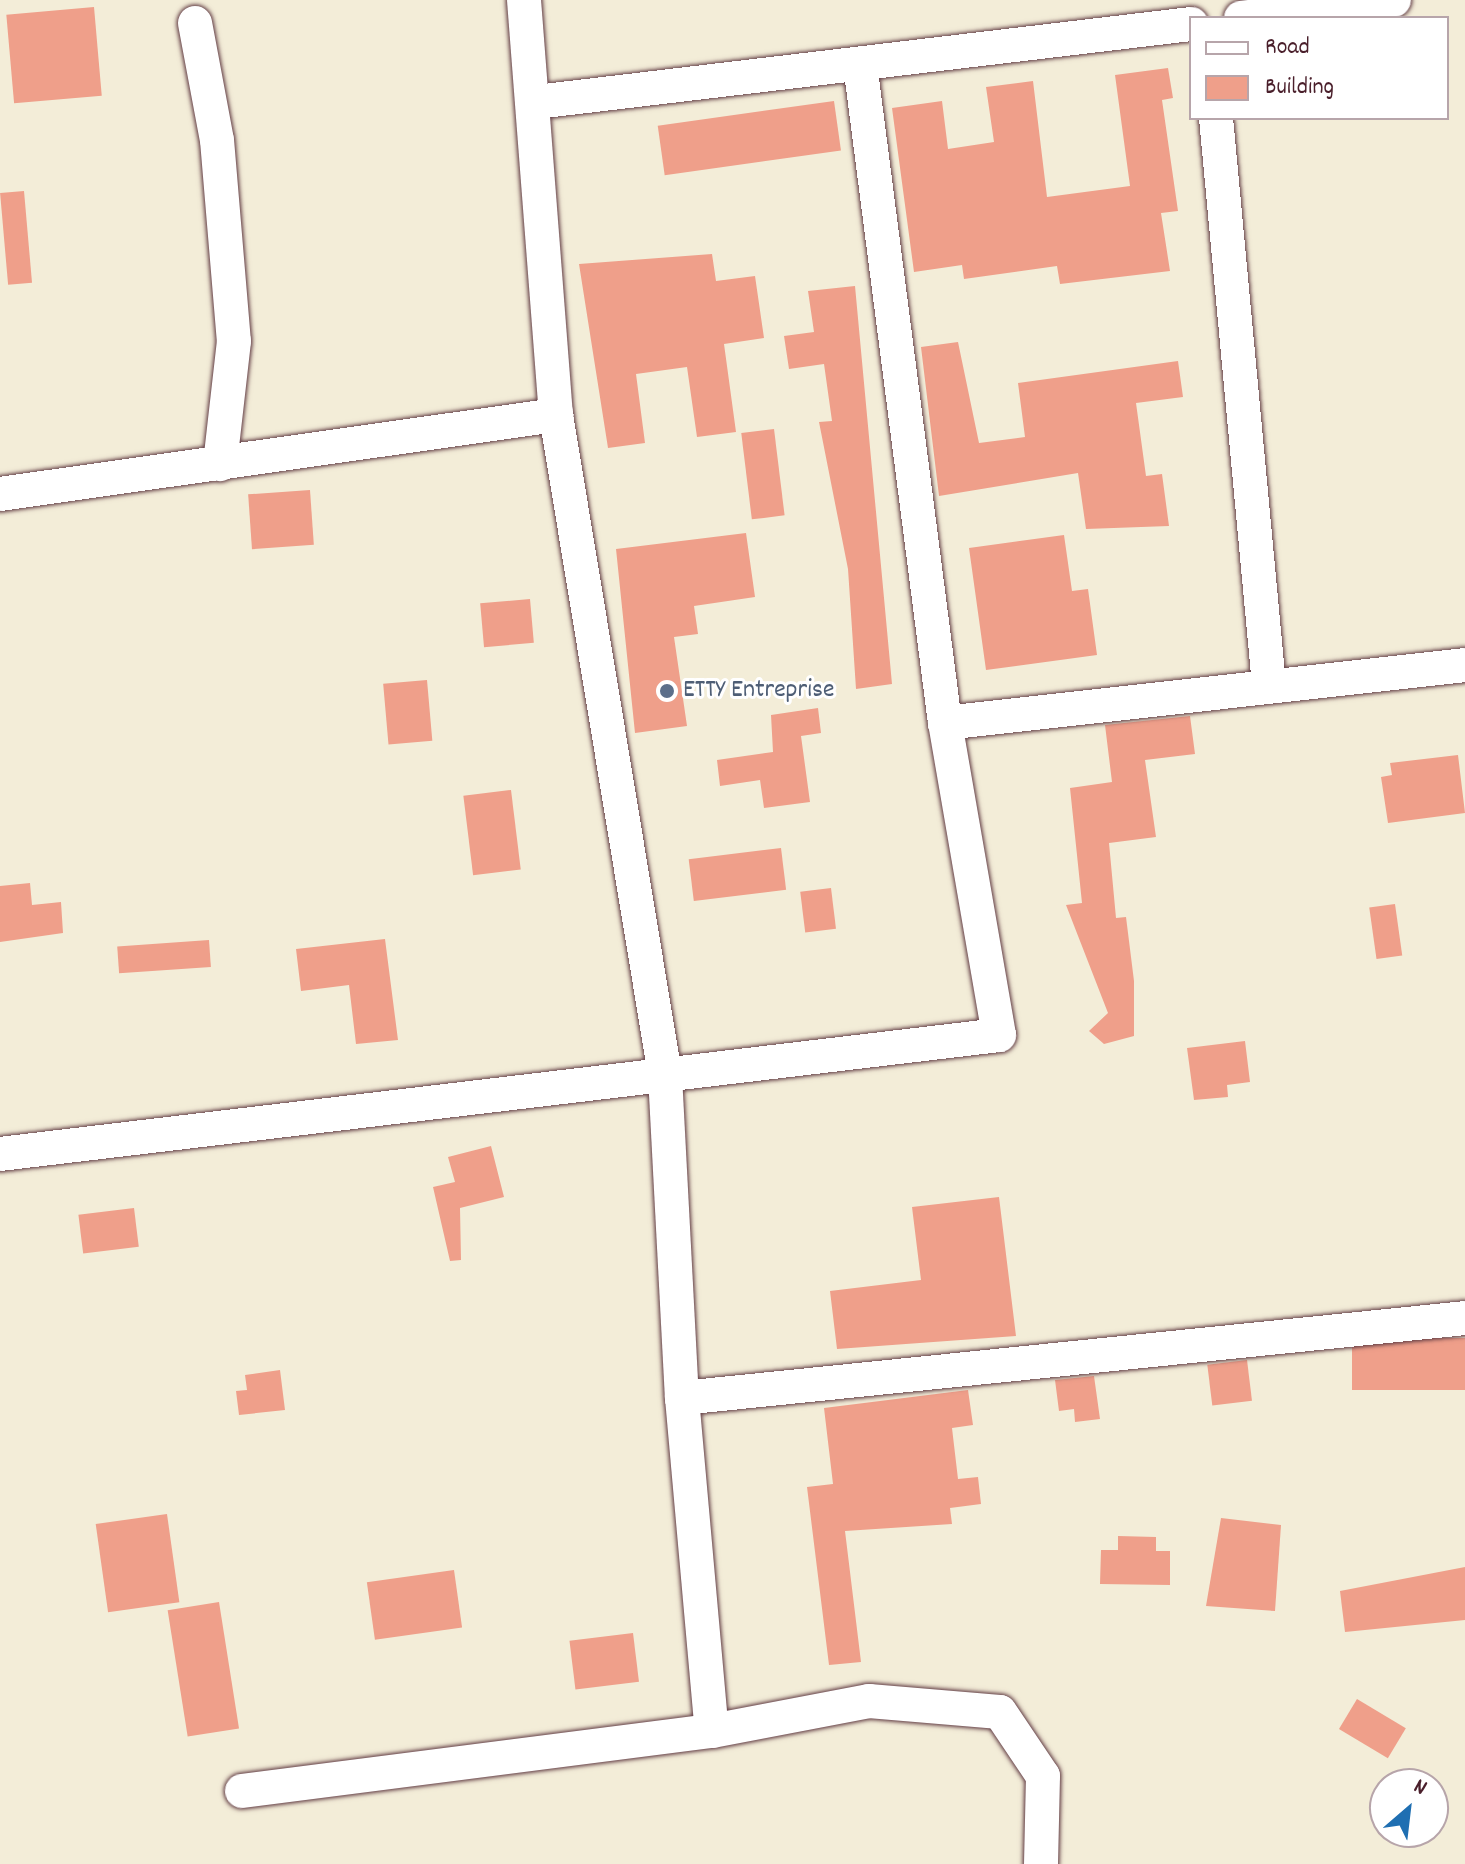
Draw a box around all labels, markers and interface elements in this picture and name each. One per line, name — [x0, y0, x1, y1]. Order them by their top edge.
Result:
legend — [1189, 16, 1449, 120]
text: Road — [1265, 31, 1310, 65]
text: Building — [1265, 71, 1334, 105]
place label: ETTY Entreprise — [683, 675, 834, 707]
marker: ETTY Entreprise — [658, 682, 676, 700]
north arrow — [1369, 1768, 1449, 1848]
text: N — [1407, 1772, 1432, 1804]

